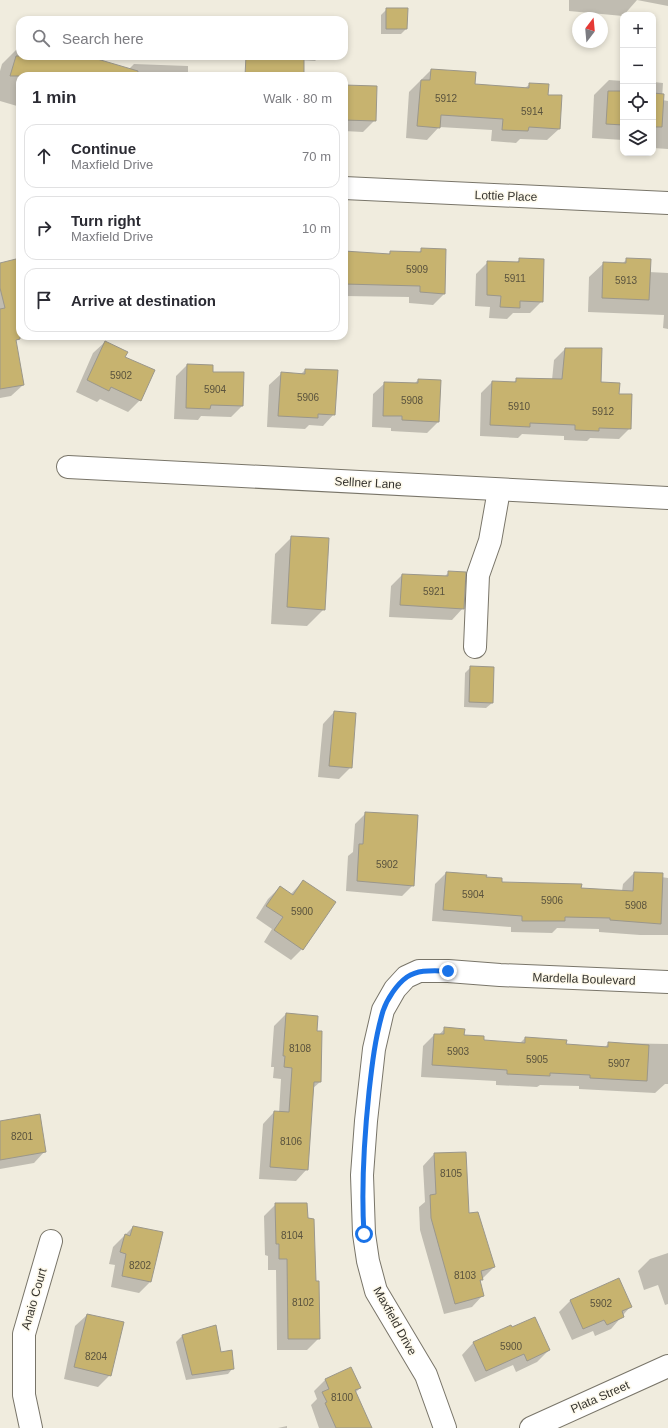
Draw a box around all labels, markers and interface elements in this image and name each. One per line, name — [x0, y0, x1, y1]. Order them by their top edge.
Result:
north arrow — [572, 12, 608, 48]
map controls — [620, 12, 656, 156]
button: + — [620, 12, 656, 48]
search box — [16, 16, 348, 60]
icon: search — [30, 27, 52, 49]
text: Search here — [62, 30, 144, 47]
button: − — [620, 48, 656, 84]
button: locate — [620, 84, 656, 120]
text: 1 min — [32, 88, 76, 107]
text: Walk · 80 m — [263, 91, 332, 106]
house number: 5912 — [435, 93, 458, 104]
house number: 5914 — [521, 106, 544, 117]
button: layers — [620, 120, 656, 156]
text: Continue — [71, 140, 136, 157]
icon: ahead — [33, 145, 55, 167]
text: 70 m — [302, 149, 331, 164]
text: Maxfield Drive — [71, 157, 153, 172]
street label: Lottie Place — [474, 188, 538, 204]
text: Turn right — [71, 212, 141, 229]
icon: right — [33, 217, 55, 239]
text: 10 m — [302, 221, 331, 236]
text: Maxfield Drive — [71, 229, 153, 244]
house number: 5909 — [406, 264, 429, 275]
house number: 5911 — [504, 273, 526, 284]
house number: 5913 — [615, 275, 638, 286]
icon: arrive — [33, 289, 55, 311]
text: Arrive at destination — [71, 292, 216, 309]
house number: 5902 — [110, 370, 133, 381]
house number: 5904 — [204, 384, 227, 395]
house number: 5906 — [297, 392, 320, 403]
house number: 5908 — [401, 395, 424, 406]
house number: 5910 — [508, 401, 531, 412]
house number: 5912 — [592, 406, 615, 417]
street label: Sellner Lane — [334, 474, 402, 492]
house number: 5921 — [423, 586, 446, 597]
house number: 5902 — [376, 859, 399, 870]
house number: 5904 — [462, 889, 485, 900]
house number: 5906 — [541, 895, 564, 906]
house number: 5908 — [625, 900, 648, 911]
house number: 5900 — [291, 906, 314, 917]
route end — [439, 962, 457, 980]
street label: Mardella Boulevard — [532, 970, 636, 988]
house number: 8108 — [289, 1043, 312, 1054]
house number: 5903 — [447, 1046, 470, 1057]
house number: 5905 — [526, 1054, 549, 1065]
house number: 5907 — [608, 1058, 631, 1069]
house number: 8201 — [11, 1131, 34, 1142]
house number: 8106 — [280, 1136, 303, 1147]
house number: 8105 — [440, 1168, 463, 1179]
route start — [355, 1225, 373, 1243]
house number: 8104 — [281, 1230, 304, 1241]
house number: 8202 — [129, 1260, 152, 1271]
street label: Anaio Court — [19, 1266, 50, 1331]
house number: 8103 — [454, 1270, 477, 1281]
street label: Maxfield Drive — [370, 1284, 420, 1358]
house number: 8102 — [292, 1297, 315, 1308]
house number: 5902 — [590, 1298, 613, 1309]
house number: 5900 — [500, 1341, 523, 1352]
house number: 8204 — [85, 1351, 108, 1362]
street label: Plata Street — [569, 1378, 632, 1416]
house number: 8100 — [331, 1392, 354, 1403]

